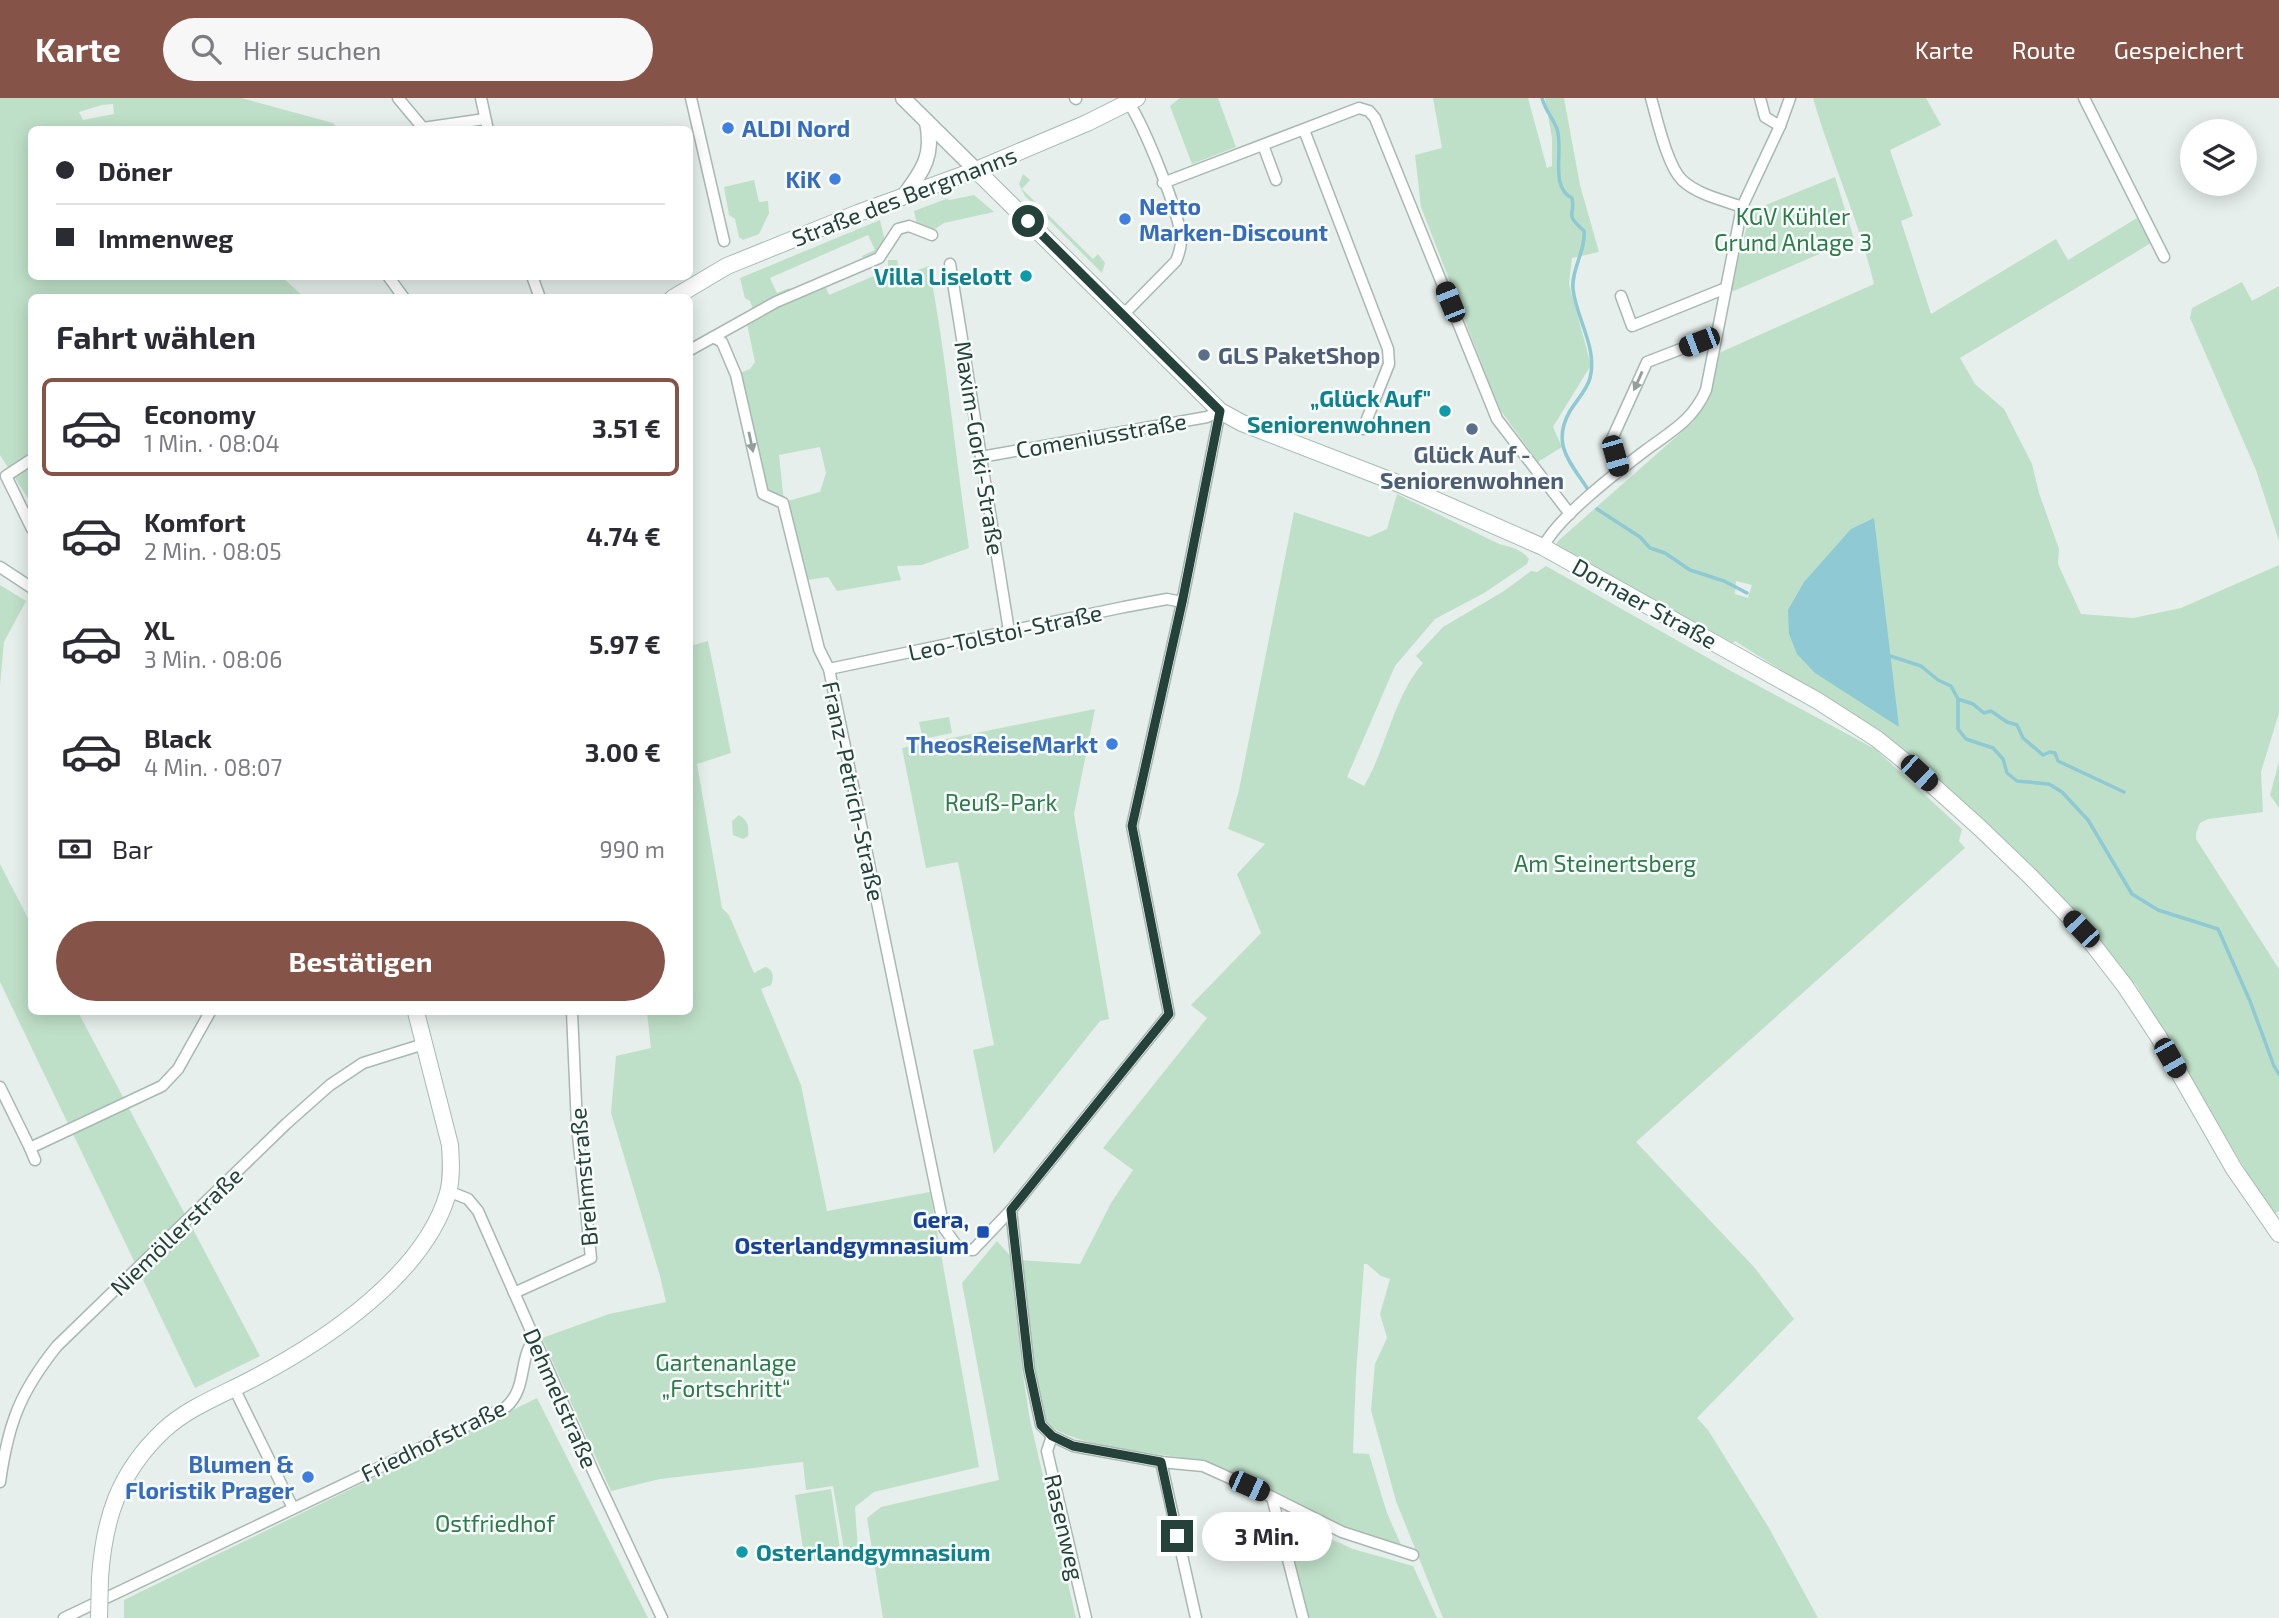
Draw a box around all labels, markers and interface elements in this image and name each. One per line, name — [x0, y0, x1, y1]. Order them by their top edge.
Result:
search box — [163, 18, 653, 81]
text: Karte — [35, 29, 121, 69]
icon: search — [187, 30, 225, 68]
text: Hier suchen — [243, 34, 381, 65]
text: Karte — [1915, 35, 1974, 64]
text: Route — [2012, 35, 2076, 64]
text: Gespeichert — [2114, 35, 2244, 64]
place label: ALDI Nord — [742, 114, 850, 142]
map controls — [2180, 119, 2257, 196]
button: layers — [2180, 119, 2257, 196]
marker: ALDI Nord — [720, 120, 736, 136]
street label: Straße des Bergmanns — [788, 140, 1020, 252]
text: Döner — [98, 155, 173, 186]
place label: KiK — [785, 165, 821, 193]
marker: KiK — [827, 171, 843, 187]
place label: Netto Marken-Discount — [1139, 192, 1328, 246]
park label: KGV Kühler Grund Anlage 3 — [1714, 202, 1872, 256]
route start — [1012, 205, 1044, 237]
marker: Netto Marken-Discount — [1117, 211, 1133, 227]
text: Immenweg — [98, 222, 233, 253]
place label: Villa Liselott — [874, 262, 1012, 290]
marker: Villa Liselott — [1018, 268, 1034, 284]
car — [1433, 279, 1468, 325]
text: Fahrt wählen — [56, 317, 256, 355]
car — [1676, 325, 1723, 359]
street label: Maxim-Gorki-Straße — [949, 339, 1011, 557]
place label: GLS PaketShop — [1218, 341, 1380, 369]
marker: GLS PaketShop — [1196, 347, 1212, 363]
one-way arrow — [1632, 371, 1644, 391]
place label: „Glück Auf" Seniorenwohnen — [1247, 384, 1431, 438]
icon: car — [60, 396, 123, 459]
text: Economy — [144, 398, 256, 429]
marker: „Glück Auf" Seniorenwohnen — [1437, 403, 1453, 419]
street label: Comeniusstraße — [1014, 406, 1188, 464]
text: 3.51 € — [592, 412, 661, 443]
marker: Glück Auf - Seniorenwohnen — [1464, 421, 1480, 437]
text: 1 Min. · 08:04 — [144, 429, 280, 457]
one-way arrow — [746, 431, 757, 453]
car — [1600, 433, 1631, 479]
place label: Glück Auf - Seniorenwohnen — [1380, 440, 1564, 494]
icon: car — [60, 504, 123, 567]
text: Komfort — [144, 506, 246, 537]
text: 4.74 € — [586, 520, 661, 551]
text: 2 Min. · 08:05 — [144, 537, 282, 565]
street label: Dornaer Straße — [1568, 552, 1722, 654]
street label: Leo-Tolstoi-Straße — [906, 598, 1104, 666]
icon: car — [60, 612, 123, 675]
text: XL — [144, 614, 175, 645]
text: 5.97 € — [589, 628, 661, 659]
text: 3 Min. · 08:06 — [144, 645, 282, 673]
street label: Franz-Petrich-Straße — [817, 678, 891, 904]
icon: car — [60, 720, 123, 783]
text: Black — [144, 722, 212, 753]
place label: TheosReiseMarkt — [906, 730, 1098, 758]
text: 3.00 € — [585, 736, 661, 767]
marker: TheosReiseMarkt — [1104, 736, 1120, 752]
car — [1897, 751, 1942, 795]
text: 4 Min. · 08:07 — [144, 753, 282, 781]
park label: Reuß-Park — [945, 788, 1058, 816]
icon: cash — [56, 830, 94, 868]
text: Bar — [112, 833, 153, 864]
text: 990 m — [600, 835, 665, 863]
park label: Am Steinertsberg — [1514, 849, 1696, 877]
car — [2059, 907, 2104, 951]
button: Bestätigen — [56, 921, 665, 1001]
car — [2151, 1035, 2190, 1081]
street label: Brehmstraße — [563, 1106, 603, 1248]
street label: Niemöllerstraße — [104, 1161, 248, 1301]
place label: Gera, Osterlandgymnasium — [734, 1205, 969, 1259]
marker: Gera, Osterlandgymnasium — [975, 1224, 991, 1240]
street label: Dehmelstraße — [518, 1324, 604, 1472]
park label: Gartenanlage „Fortschritt“ — [655, 1348, 797, 1402]
street label: Friedhofstraße — [356, 1393, 510, 1487]
place label: Blumen & Floristik Prager — [125, 1450, 294, 1504]
car — [1226, 1468, 1273, 1504]
marker: Blumen & Floristik Prager — [300, 1469, 316, 1485]
street label: Rasenweg — [1039, 1471, 1091, 1583]
park label: Ostfriedhof — [435, 1509, 556, 1537]
callout: 3 Min. — [1202, 1512, 1331, 1560]
route end — [1161, 1520, 1193, 1552]
text: 3 Min. — [1235, 1522, 1299, 1550]
place label: Osterlandgymnasium — [756, 1538, 991, 1566]
marker: Osterlandgymnasium — [734, 1544, 750, 1560]

